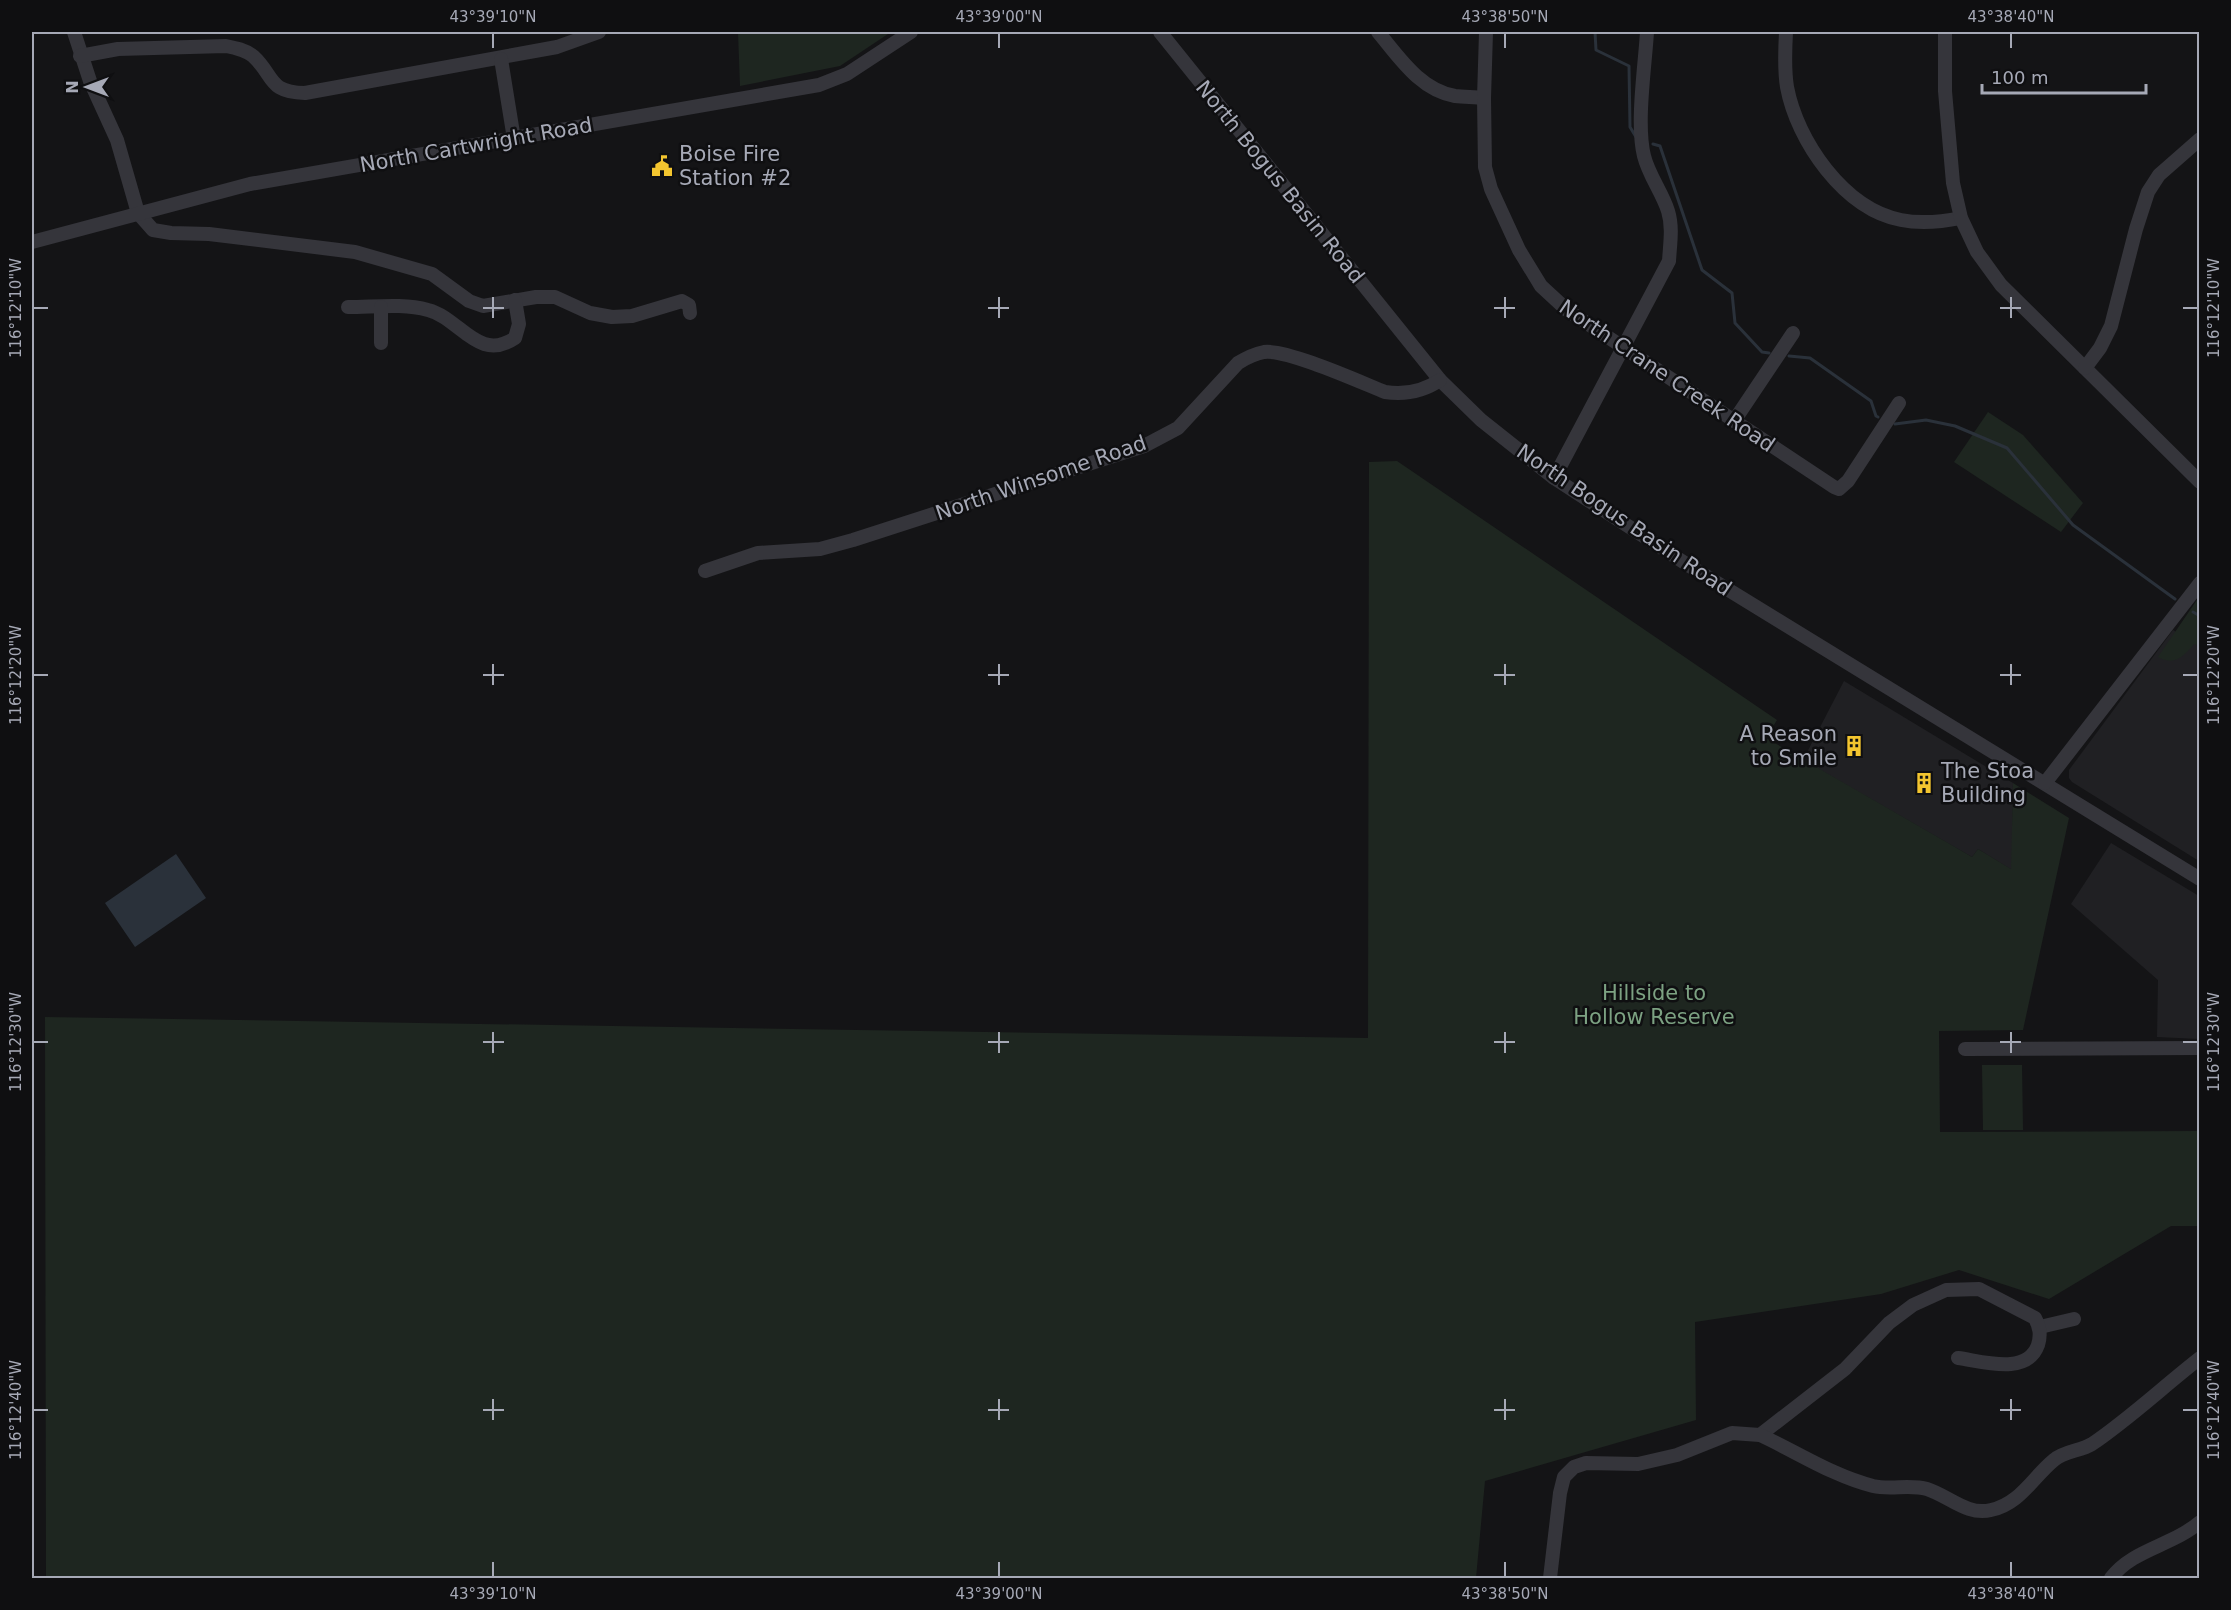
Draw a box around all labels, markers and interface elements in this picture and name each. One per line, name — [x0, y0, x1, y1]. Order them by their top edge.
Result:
text: 43°39'10"N — [449, 8, 537, 26]
text: 43°39'00"N — [955, 8, 1043, 26]
text: 43°38'50"N — [1461, 8, 1549, 26]
text: 43°38'40"N — [1967, 8, 2055, 26]
north arrow — [57, 57, 117, 117]
scale bar — [1982, 57, 2146, 95]
text: 100 m — [1991, 67, 2049, 88]
street label: North Bogus Basin Road — [1191, 76, 1369, 288]
text: N — [63, 80, 82, 94]
street label: North Cartwright Road — [358, 113, 594, 177]
place label: Boise Fire Station #2 — [679, 142, 791, 190]
public building icon: Boise Fire Station #2 — [650, 154, 674, 178]
text: 116°12'10"W — [7, 258, 25, 358]
text: 116°12'10"W — [2205, 258, 2223, 358]
street label: North Crane Creek Road — [1555, 295, 1779, 457]
street label: North Winsome Road — [932, 431, 1150, 525]
street label: North Bogus Basin Road — [1512, 439, 1736, 601]
text: 116°12'20"W — [7, 625, 25, 725]
text: 116°12'20"W — [2205, 625, 2223, 725]
place label: A Reason to Smile — [1739, 722, 1837, 770]
building icon: A Reason to Smile — [1842, 734, 1866, 758]
place label: The Stoa Building — [1940, 759, 2034, 807]
building icon: The Stoa Building — [1912, 771, 1936, 795]
park label: Hillside to Hollow Reserve — [1573, 981, 1735, 1029]
text: 116°12'30"W — [7, 992, 25, 1092]
text: 116°12'30"W — [2205, 992, 2223, 1092]
text: 116°12'40"W — [7, 1360, 25, 1460]
text: 116°12'40"W — [2205, 1360, 2223, 1460]
text: 43°39'10"N — [449, 1585, 537, 1603]
text: 43°39'00"N — [955, 1585, 1043, 1603]
text: 43°38'50"N — [1461, 1585, 1549, 1603]
text: 43°38'40"N — [1967, 1585, 2055, 1603]

